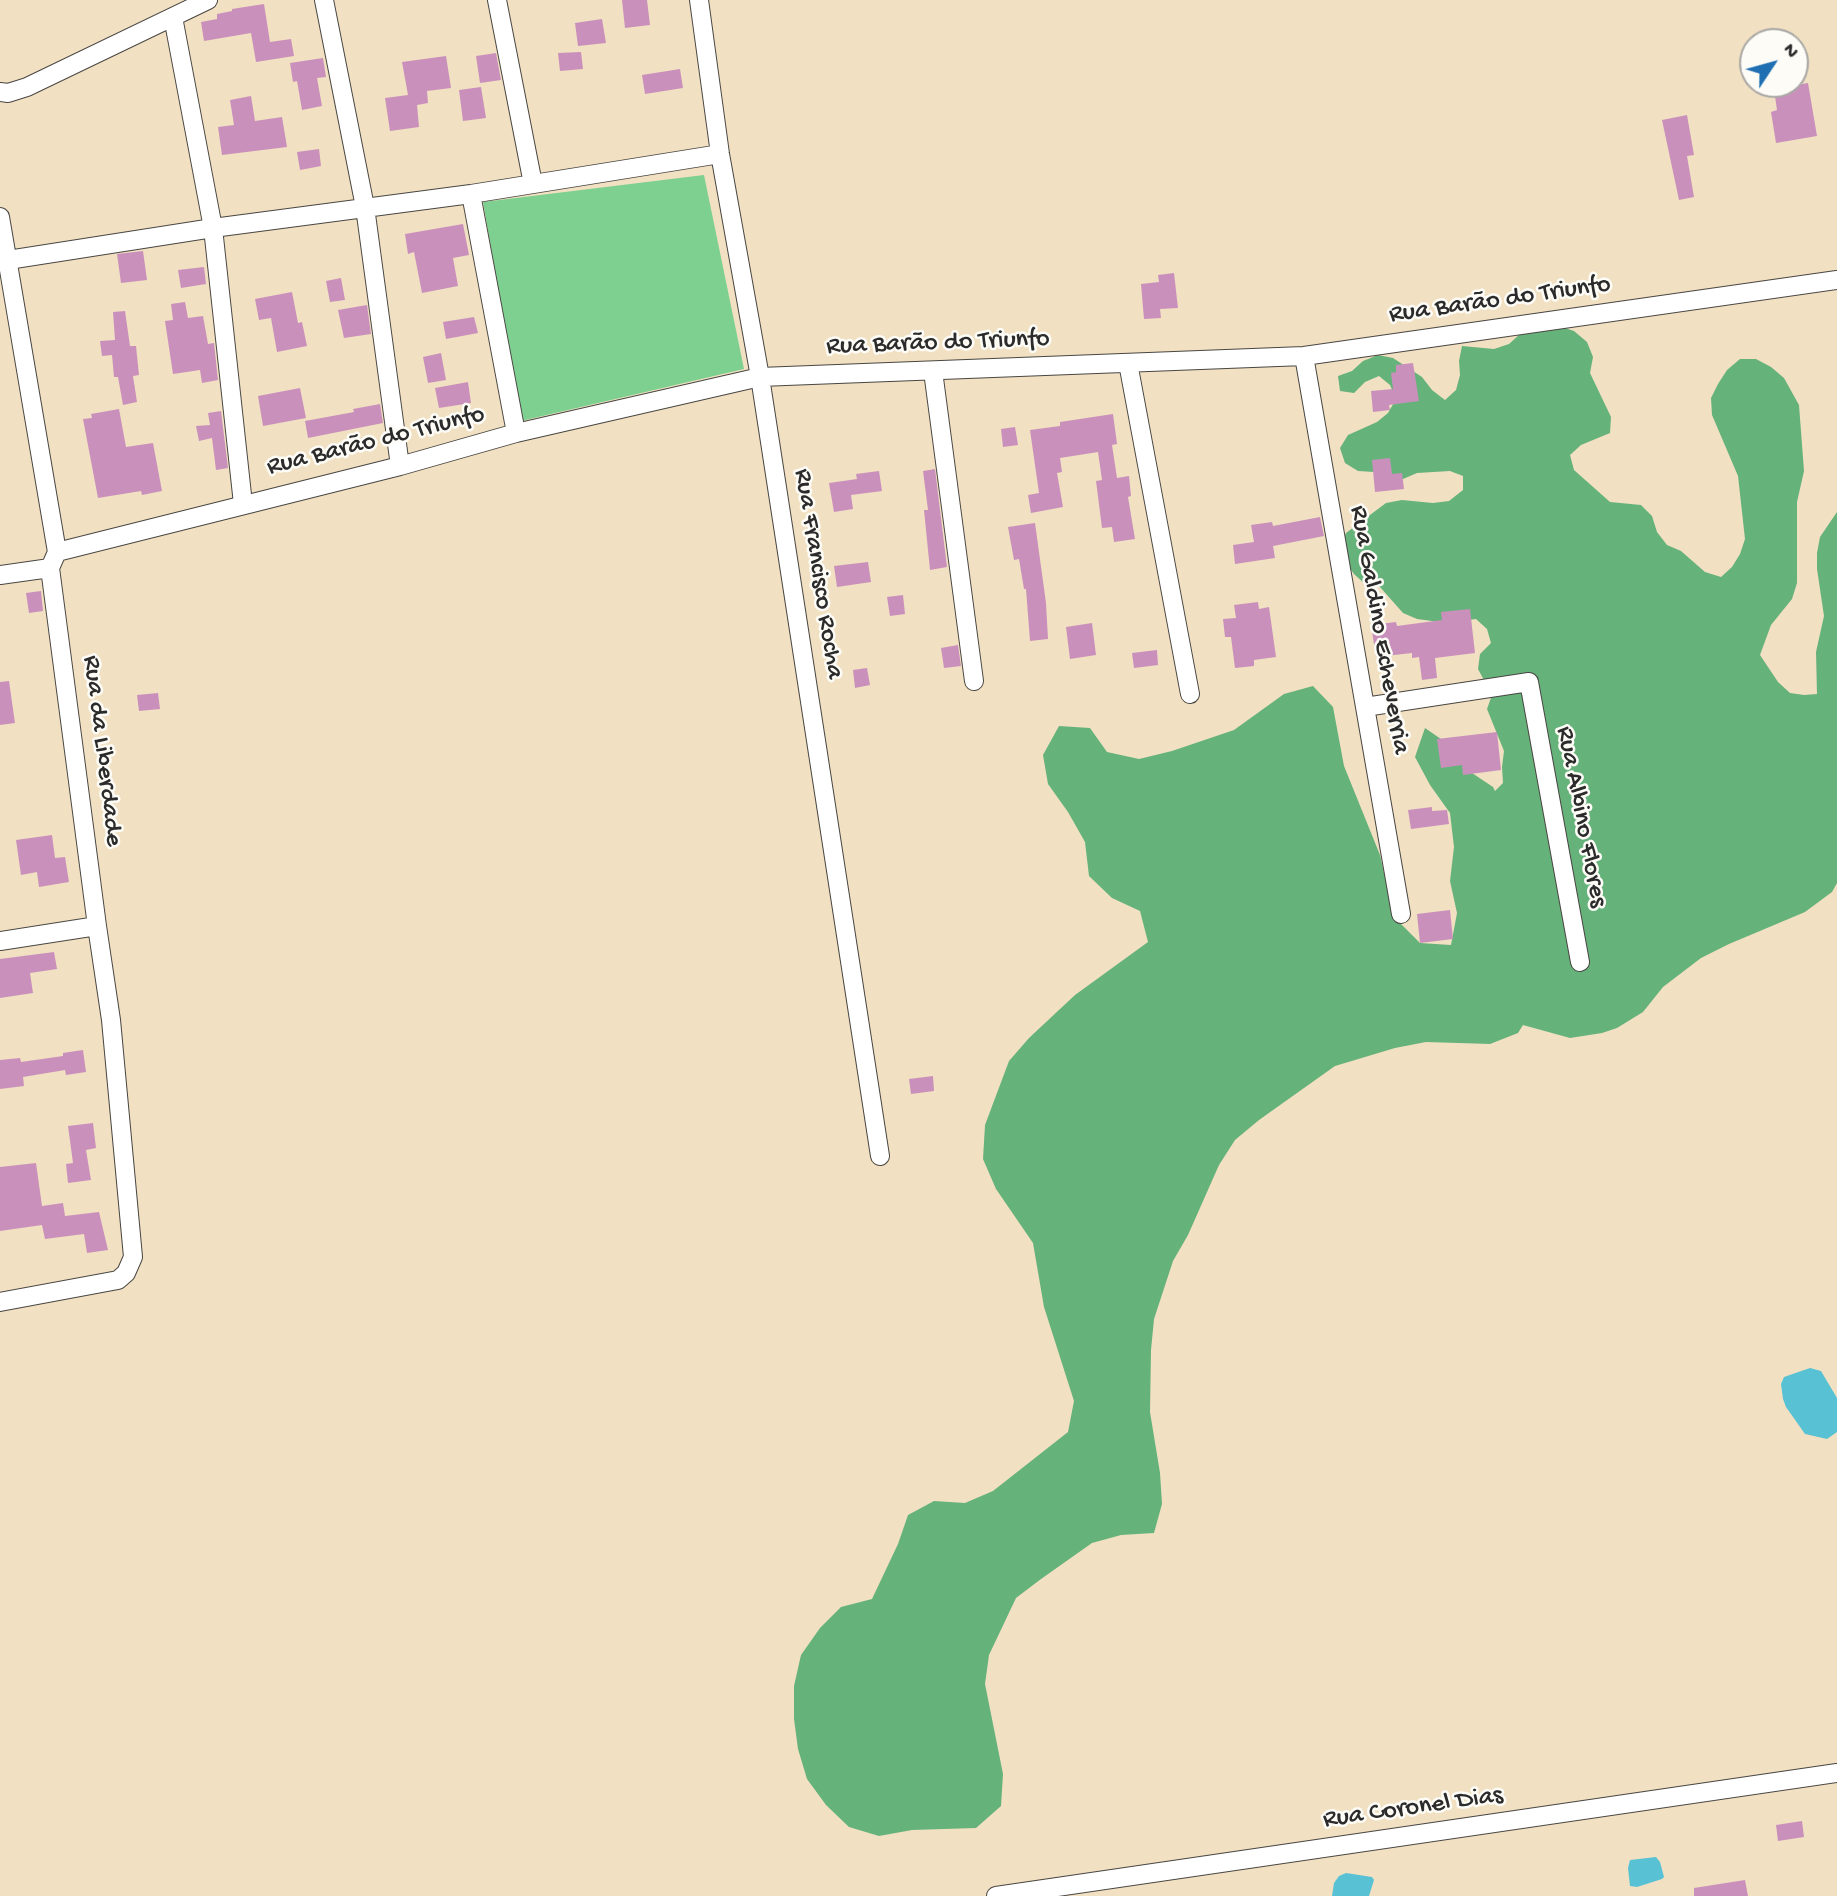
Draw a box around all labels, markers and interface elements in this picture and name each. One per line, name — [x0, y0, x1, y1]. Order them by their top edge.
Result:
north arrow — [1739, 28, 1809, 98]
text: N — [1777, 40, 1803, 63]
street label: Rua Barão do Triunfo — [1387, 270, 1613, 332]
street label: Rua Barão do Triunfo — [826, 325, 1050, 363]
street label: Rua Barão do Triunfo — [264, 400, 488, 484]
street label: Rua Francisco Rocha — [785, 467, 849, 681]
street label: Rua Galdino Echeverria — [1341, 503, 1415, 757]
street label: Rua da Liberdade — [74, 654, 128, 848]
street label: Rua Albino Flores — [1547, 724, 1613, 910]
street label: Rua Coronel Dias — [1321, 1781, 1505, 1837]

